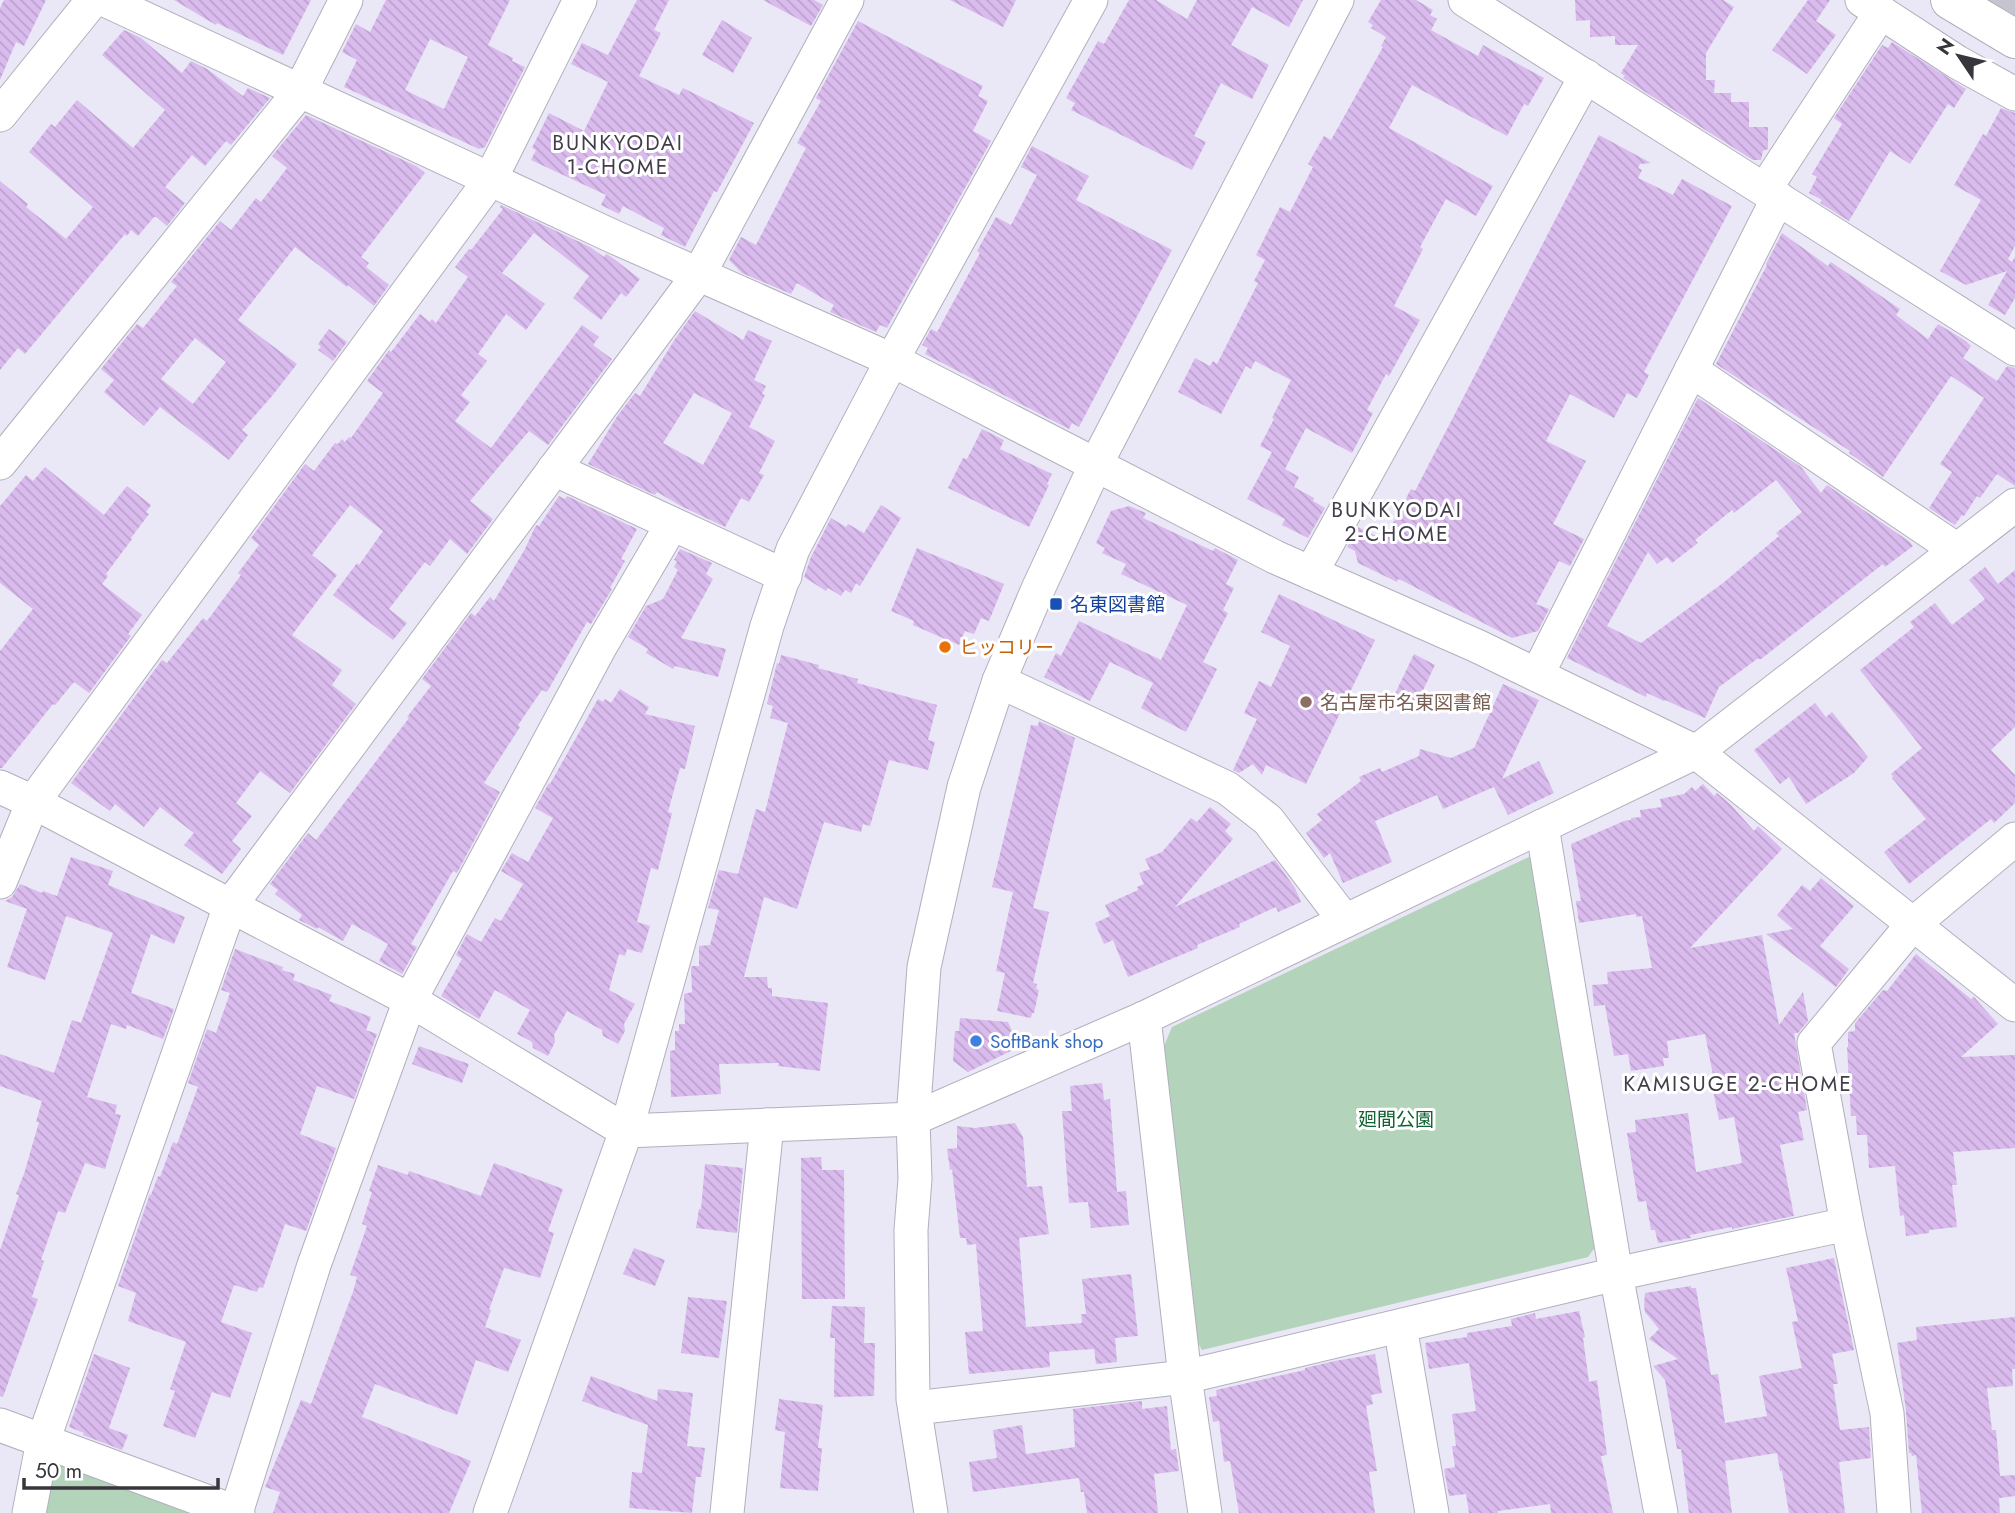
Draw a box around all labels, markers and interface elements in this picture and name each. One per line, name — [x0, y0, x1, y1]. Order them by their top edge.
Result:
north arrow — [1924, 21, 1994, 91]
text: N — [1930, 33, 1961, 60]
district label: BUNKYODAI 1-CHOME — [552, 128, 684, 182]
district label: BUNKYODAI 2-CHOME — [1331, 495, 1463, 549]
place label: 名東図書館 — [1070, 591, 1165, 618]
marker: 名東図書館 — [1048, 596, 1064, 612]
place label: ヒッコリー — [959, 634, 1054, 661]
marker: ヒッコリー — [937, 639, 953, 655]
place label: 名古屋市名東図書館 — [1320, 689, 1491, 716]
marker: 名古屋市名東図書館 — [1298, 694, 1314, 710]
place label: SoftBank shop — [990, 1028, 1104, 1055]
marker: SoftBank shop — [968, 1033, 984, 1049]
district label: KAMISUGE 2-CHOME — [1623, 1069, 1853, 1099]
park label: 廻間公園 — [1358, 1106, 1434, 1133]
scale bar — [24, 1446, 219, 1490]
text: 50 m — [35, 1456, 82, 1486]

